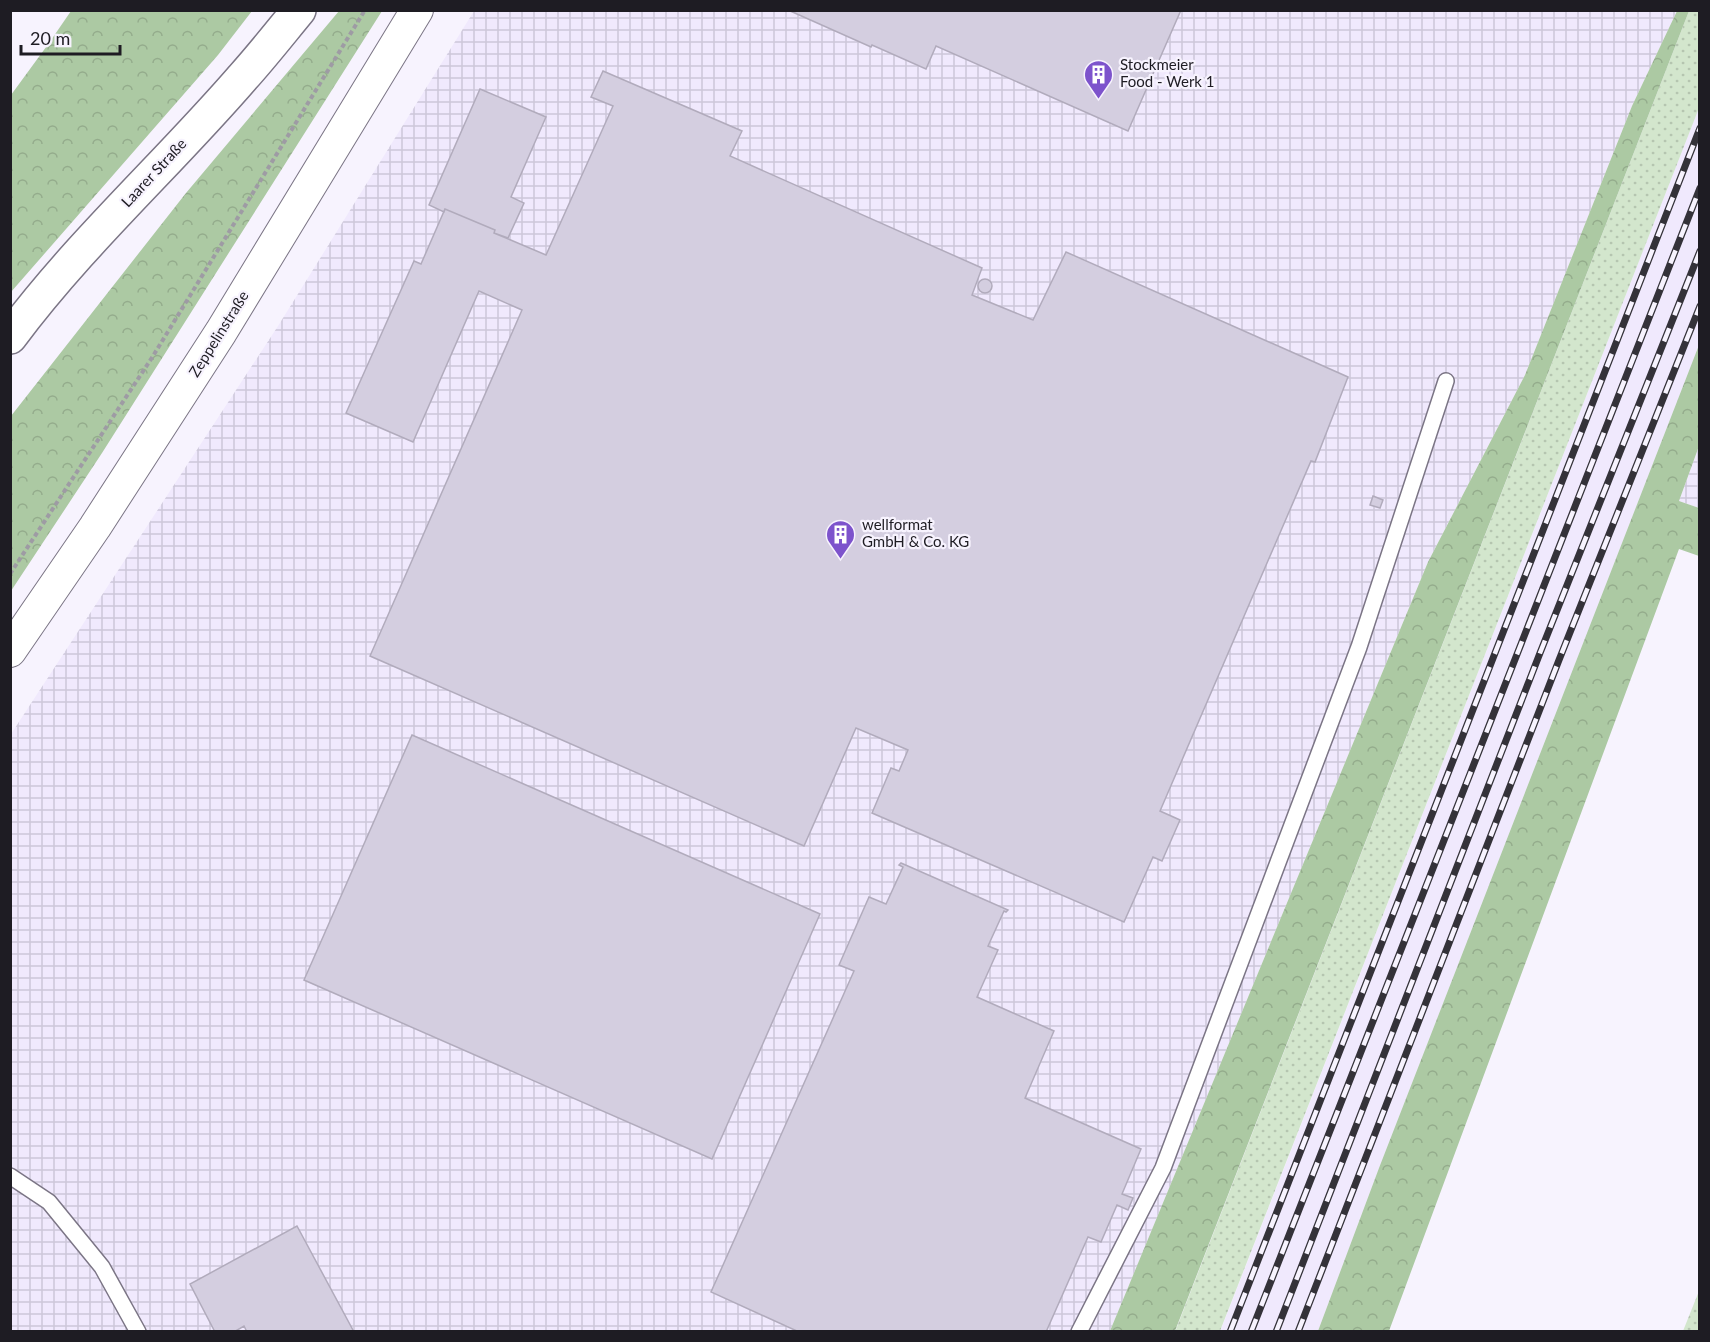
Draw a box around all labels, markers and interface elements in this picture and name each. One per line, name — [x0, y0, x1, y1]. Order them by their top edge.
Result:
scale bar — [21, 18, 120, 56]
text: 20 m — [30, 27, 70, 49]
place label: Stockmeier Food - Werk 1 — [1120, 55, 1215, 90]
building icon: Stockmeier Food - Werk 1 — [1083, 58, 1115, 100]
street label: Laarer Straße — [117, 134, 190, 210]
street label: Zeppelinstraße — [185, 287, 252, 380]
place label: wellformat GmbH & Co. KG — [862, 515, 969, 550]
building icon: wellformat GmbH & Co. KG — [825, 518, 857, 560]

